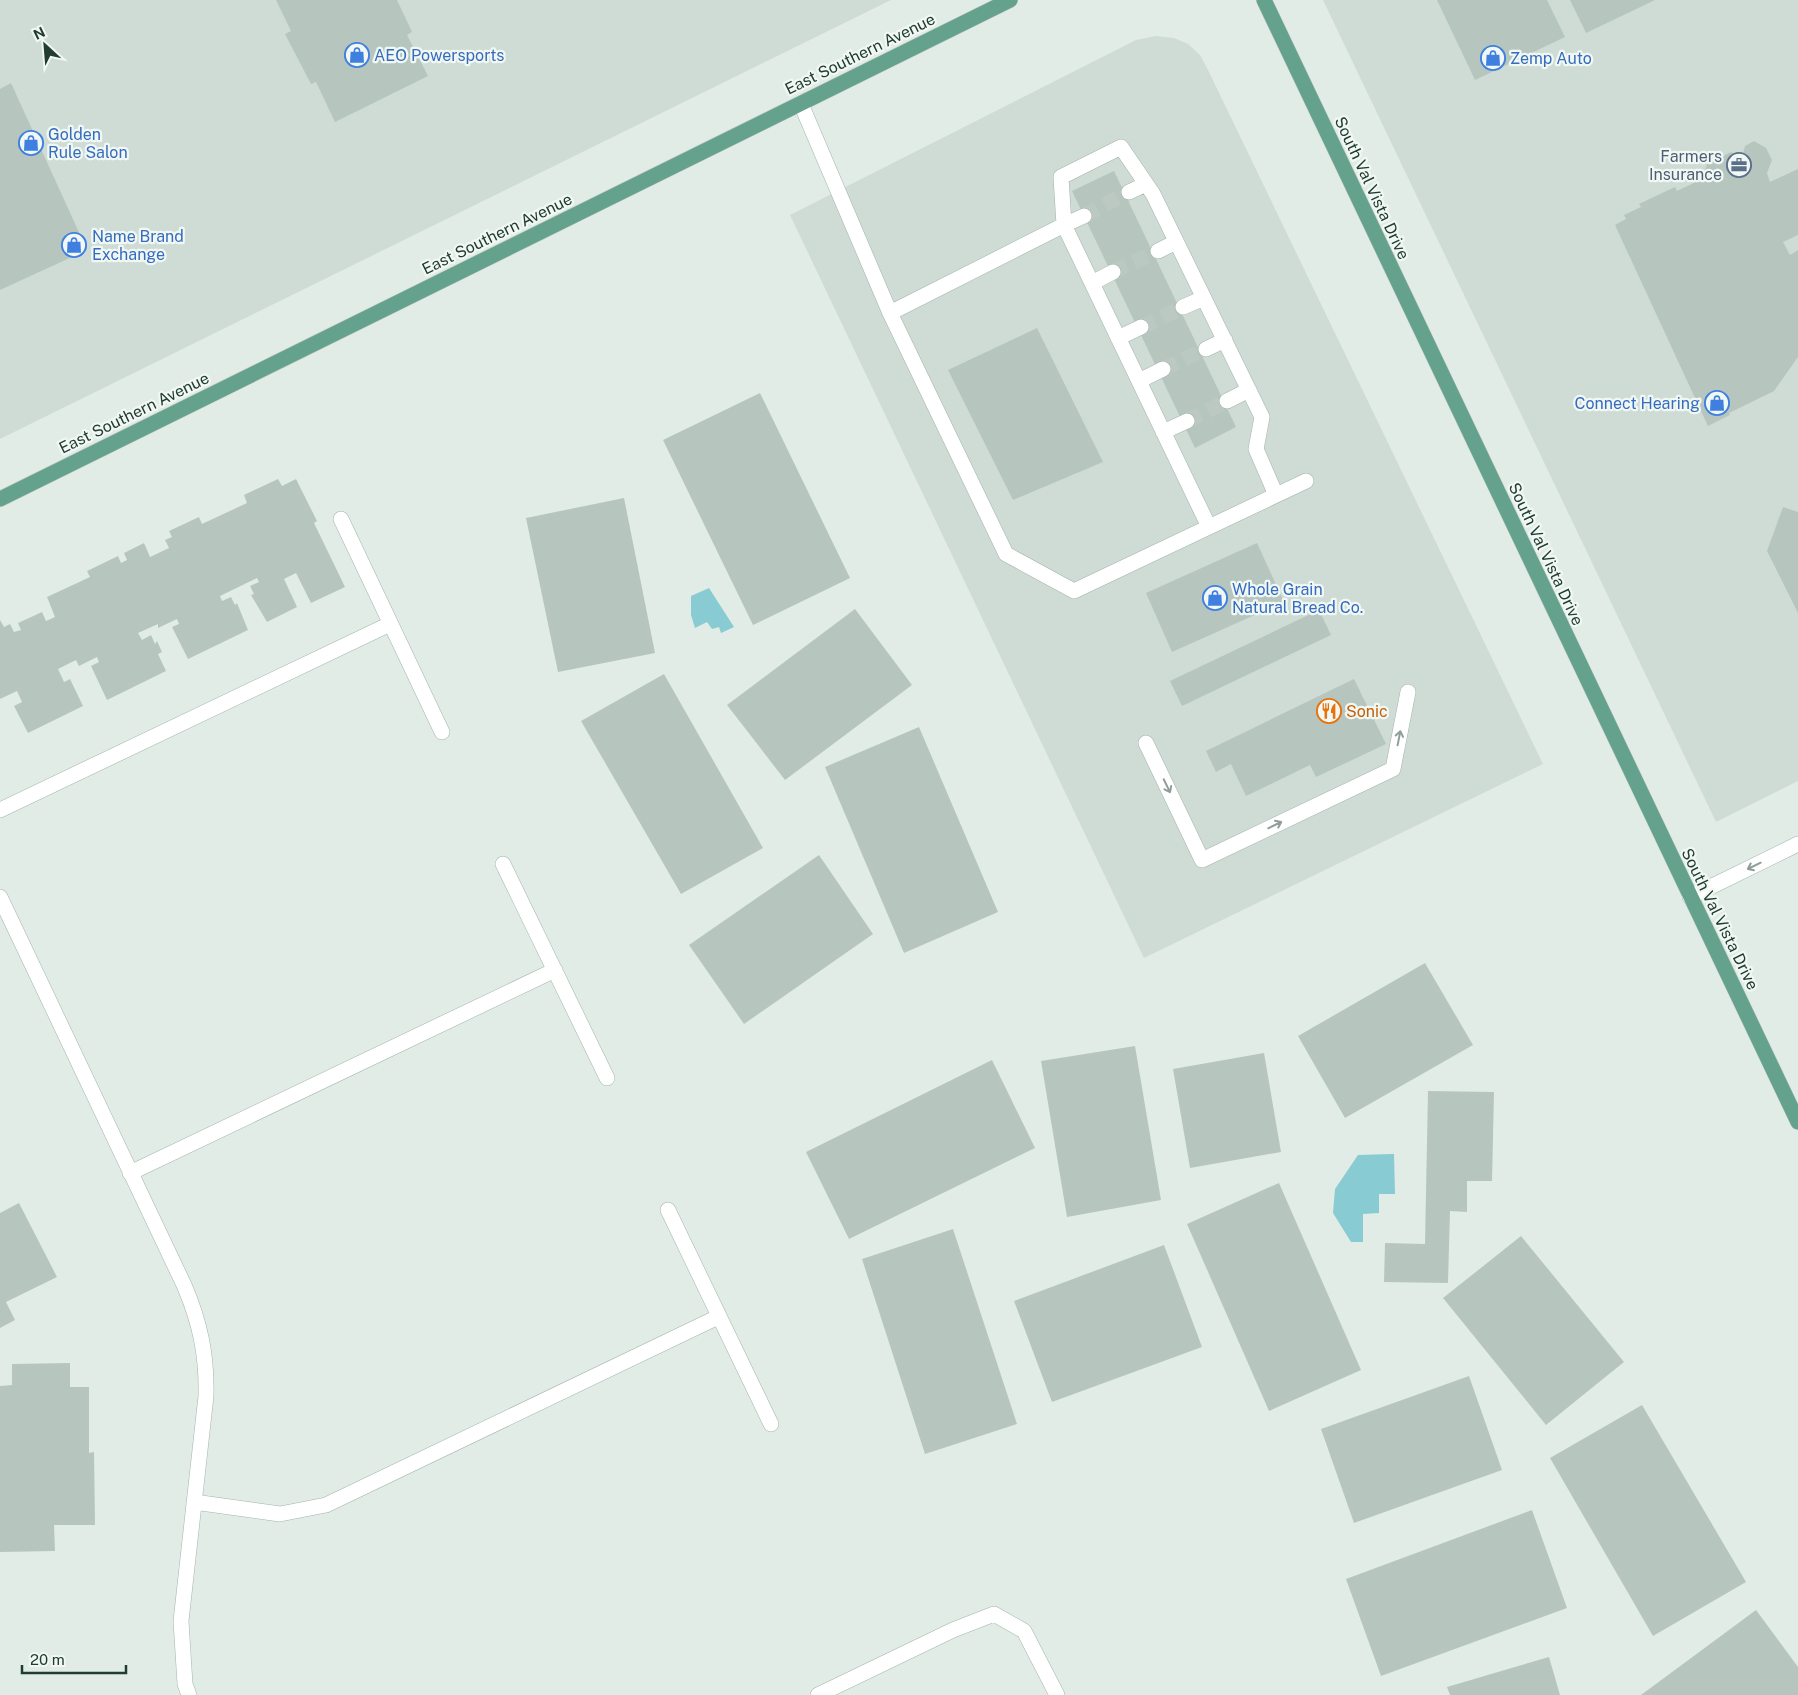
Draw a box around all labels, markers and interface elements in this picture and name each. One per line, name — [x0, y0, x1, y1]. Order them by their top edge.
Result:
street label: East Southern Avenue — [782, 9, 938, 99]
north arrow — [20, 20, 70, 70]
text: N — [31, 24, 48, 43]
shop icon: AEO Powersports — [344, 42, 370, 68]
shop icon: Zemp Auto — [1480, 45, 1506, 71]
place label: AEO Powersports — [374, 46, 504, 65]
place label: Zemp Auto — [1510, 49, 1592, 68]
street label: South Val Vista Drive — [1331, 114, 1413, 262]
place label: Golden Rule Salon — [48, 125, 128, 162]
shop icon: Golden Rule Salon — [18, 130, 44, 156]
place label: Farmers Insurance — [1649, 147, 1722, 184]
office icon: Farmers Insurance — [1726, 152, 1752, 178]
street label: East Southern Avenue — [419, 189, 575, 279]
place label: Name Brand Exchange — [92, 227, 184, 264]
shop icon: Name Brand Exchange — [61, 232, 87, 258]
street label: East Southern Avenue — [56, 368, 212, 458]
shop icon: Connect Hearing — [1704, 390, 1730, 416]
place label: Connect Hearing — [1575, 394, 1700, 413]
street label: South Val Vista Drive — [1505, 480, 1587, 628]
place label: Whole Grain Natural Bread Co. — [1232, 580, 1363, 617]
shop icon: Whole Grain Natural Bread Co. — [1202, 585, 1228, 611]
restaurant icon: Sonic — [1316, 698, 1342, 724]
place label: Sonic — [1346, 702, 1388, 721]
one-way arrow — [1395, 730, 1405, 746]
one-way arrow — [1162, 779, 1172, 794]
one-way arrow — [1267, 820, 1282, 830]
street label: South Val Vista Drive — [1677, 845, 1763, 993]
one-way arrow — [1747, 861, 1762, 871]
scale bar — [22, 1642, 126, 1674]
text: 20 m — [30, 1651, 65, 1668]

